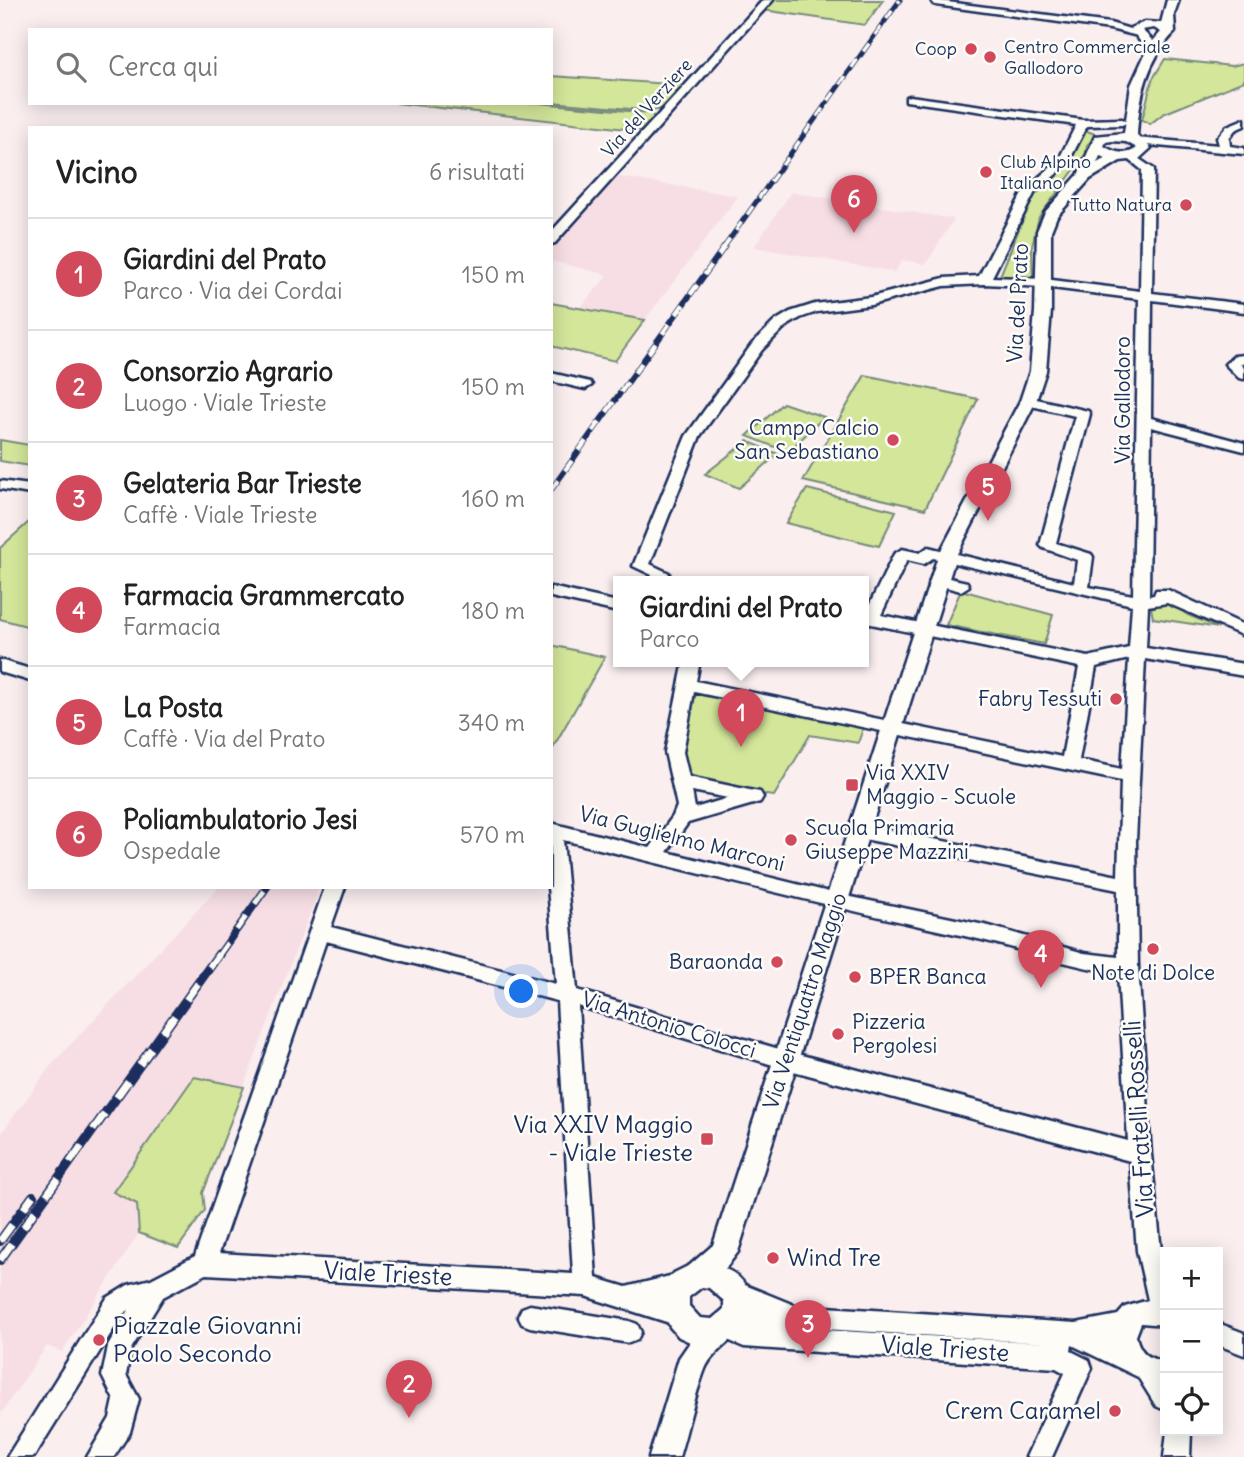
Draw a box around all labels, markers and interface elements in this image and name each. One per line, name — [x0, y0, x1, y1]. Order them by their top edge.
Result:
search box — [28, 28, 553, 105]
place label: Centro Commerciale Gallodoro — [1004, 35, 1170, 79]
place label: Coop — [915, 37, 957, 60]
marker: Coop — [963, 41, 979, 57]
icon: search — [52, 48, 90, 86]
marker: Centro Commerciale Gallodoro — [982, 49, 998, 65]
text: Cerca qui — [108, 50, 218, 83]
street label: Via del Verziere — [596, 54, 697, 162]
place label: Club Alpino Italiano — [1000, 150, 1091, 194]
text: Vicino — [56, 153, 138, 191]
text: 6 risultati — [429, 157, 525, 186]
marker: Club Alpino Italiano — [978, 164, 994, 180]
pin: 6 — [831, 175, 877, 233]
place label: Tutto Natura — [1070, 193, 1172, 216]
marker: Tutto Natura — [1178, 197, 1194, 213]
street label: Via del Prato — [1001, 242, 1034, 364]
text: Giardini del Prato — [123, 243, 326, 276]
text: 1 — [74, 260, 84, 289]
text: 150 m — [462, 260, 525, 289]
text: Parco · Via dei Cordai — [123, 276, 342, 305]
street label: Via Gallodoro — [1109, 336, 1136, 464]
text: Consorzio Agrario — [123, 355, 333, 388]
text: 2 — [73, 372, 85, 401]
text: 150 m — [462, 372, 525, 401]
text: Luogo · Viale Trieste — [123, 388, 327, 417]
place label: Campo Calcio San Sebastiano — [734, 414, 879, 465]
marker: Campo Calcio San Sebastiano — [885, 432, 901, 448]
pin: 5 — [965, 463, 1011, 521]
text: Gelateria Bar Trieste — [123, 467, 362, 500]
text: 3 — [72, 484, 86, 513]
text: 160 m — [462, 484, 525, 513]
text: Caffè · Viale Trieste — [123, 500, 317, 529]
popup — [613, 576, 869, 667]
text: Farmacia Grammercato — [123, 579, 405, 612]
text: Giardini del Prato — [639, 591, 843, 624]
text: 4 — [72, 596, 86, 625]
text: 180 m — [462, 596, 525, 625]
text: Farmacia — [123, 612, 221, 641]
text: Parco — [639, 624, 699, 653]
place label: Fabry Tessuti — [978, 685, 1102, 712]
pin: 1 — [718, 689, 764, 747]
text: La Posta — [123, 691, 223, 724]
marker: Fabry Tessuti — [1108, 691, 1124, 707]
text: 5 — [72, 708, 86, 737]
text: 340 m — [458, 708, 525, 737]
text: Caffè · Via del Prato — [123, 724, 325, 753]
place label: Via XXIV Maggio - Scuole — [866, 759, 1016, 810]
marker: Via XXIV Maggio - Scuole — [844, 777, 860, 793]
street label: Via Guglielmo Marconi — [577, 800, 788, 877]
text: Poliambulatorio Jesi — [123, 803, 358, 836]
place label: Scuola Primaria Giuseppe Mazzini — [805, 814, 969, 865]
text: 6 — [72, 820, 86, 849]
text: 570 m — [460, 820, 525, 849]
marker: Scuola Primaria Giuseppe Mazzini — [783, 832, 799, 848]
text: Ospedale — [123, 836, 221, 865]
street label: Via Ventiquattro Maggio — [757, 889, 852, 1113]
pin: 4 — [1018, 930, 1064, 988]
marker: Note di Dolce — [1145, 941, 1161, 957]
place label: Baraonda — [669, 948, 763, 975]
marker: Baraonda — [769, 954, 785, 970]
place label: Note di Dolce — [1091, 959, 1215, 986]
place label: BPER Banca — [869, 963, 987, 990]
marker: BPER Banca — [847, 969, 863, 985]
your location — [504, 974, 538, 1008]
street label: Via Antonio Colocci — [579, 985, 759, 1064]
place label: Pizzeria Pergolesi — [852, 1008, 937, 1059]
street label: Via Fratelli Rosselli — [1116, 1019, 1160, 1219]
marker: Pizzeria Pergolesi — [830, 1026, 846, 1042]
place label: Via XXIV Maggio - Viale Trieste — [513, 1109, 693, 1167]
marker: Via XXIV Maggio - Viale Trieste — [699, 1131, 715, 1147]
place label: Wind Tre — [787, 1242, 881, 1272]
map controls — [1160, 1247, 1223, 1436]
button: + — [1160, 1247, 1223, 1310]
marker: Wind Tre — [765, 1250, 781, 1266]
street label: Viale Trieste — [323, 1255, 453, 1291]
pin: 3 — [785, 1300, 831, 1358]
place label: Piazzale Giovanni Paolo Secondo — [113, 1310, 302, 1368]
button: − — [1160, 1310, 1223, 1373]
street label: Viale Trieste — [880, 1329, 1010, 1367]
marker: Piazzale Giovanni Paolo Secondo — [91, 1332, 107, 1348]
pin: 2 — [386, 1360, 432, 1418]
button: locate — [1160, 1373, 1223, 1436]
place label: Crem Caramel — [945, 1395, 1101, 1425]
marker: Crem Caramel — [1107, 1403, 1123, 1419]

